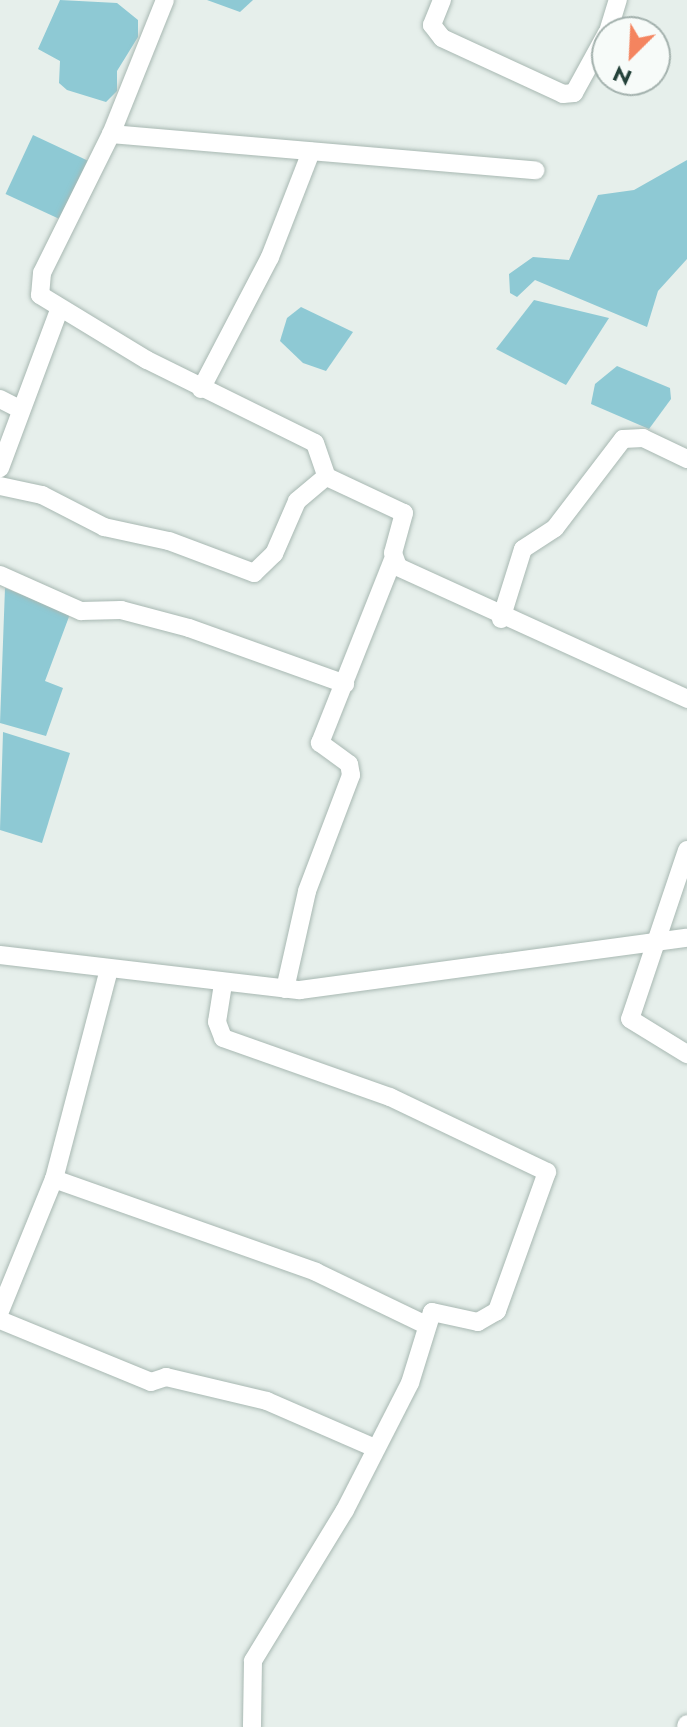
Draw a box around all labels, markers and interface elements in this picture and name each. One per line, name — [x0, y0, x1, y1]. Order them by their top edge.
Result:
north arrow — [591, 16, 671, 96]
text: N — [608, 58, 637, 94]

